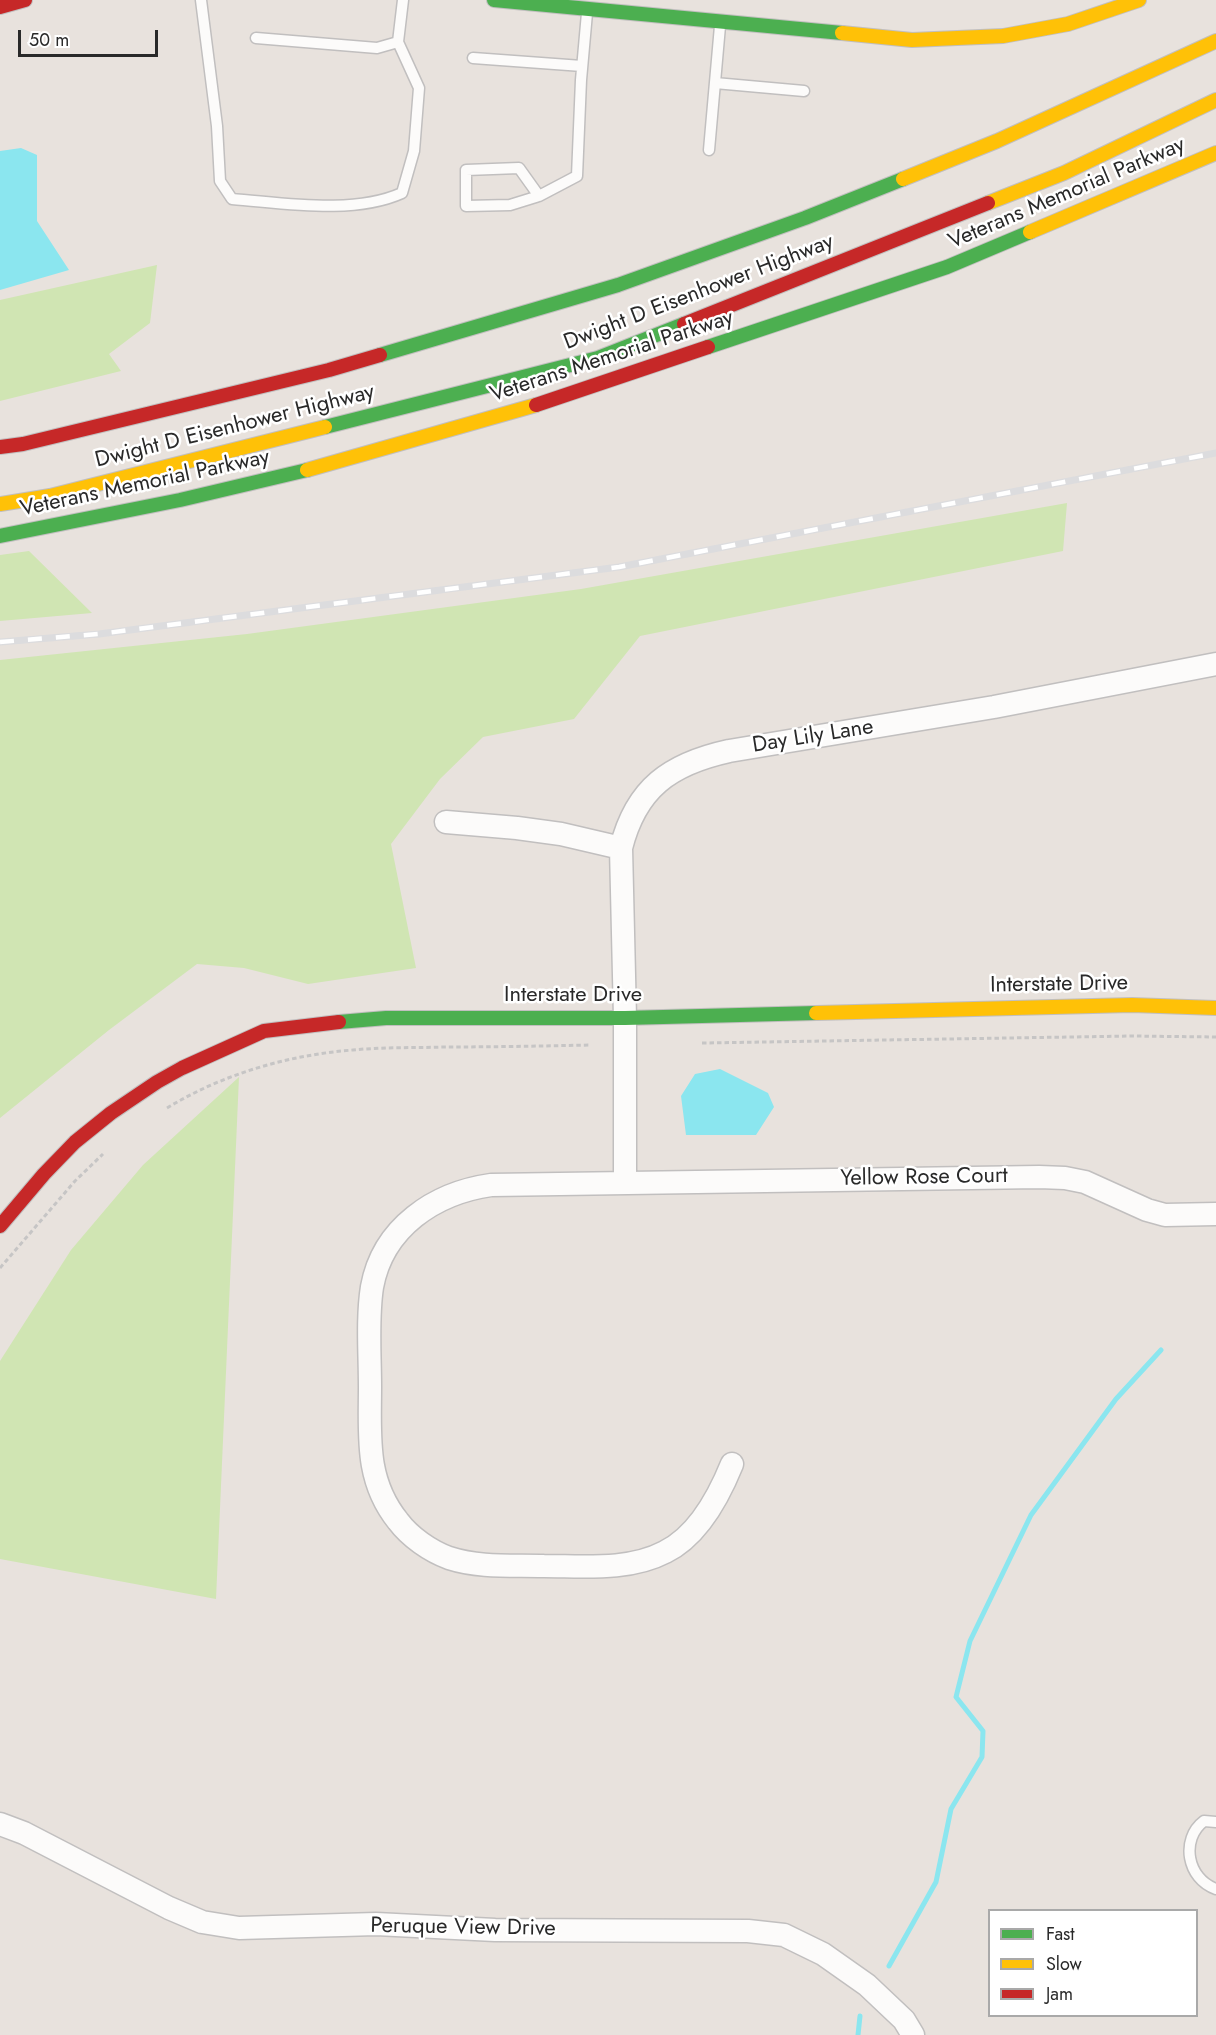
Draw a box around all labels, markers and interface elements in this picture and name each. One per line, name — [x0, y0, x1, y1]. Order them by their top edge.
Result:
scale bar — [21, 18, 160, 56]
text: 50 m — [29, 27, 69, 53]
street label: Veterans Memorial Parkway — [945, 132, 1189, 256]
street label: Dwight D Eisenhower Highway — [560, 229, 838, 357]
street label: Veterans Memorial Parkway — [487, 305, 737, 409]
street label: Dwight D Eisenhower Highway — [93, 379, 377, 475]
street label: Veterans Memorial Parkway — [18, 445, 272, 523]
street label: Day Lily Lane — [751, 714, 875, 760]
street label: Interstate Drive — [990, 971, 1128, 999]
street label: Interstate Drive — [504, 983, 642, 1009]
street label: Yellow Rose Court — [840, 1163, 1008, 1193]
legend — [988, 1909, 1198, 2017]
street label: Peruque View Drive — [370, 1913, 556, 1943]
text: Fast — [1046, 1921, 1075, 1947]
text: Slow — [1046, 1951, 1082, 1977]
text: Jam — [1046, 1981, 1073, 2007]

